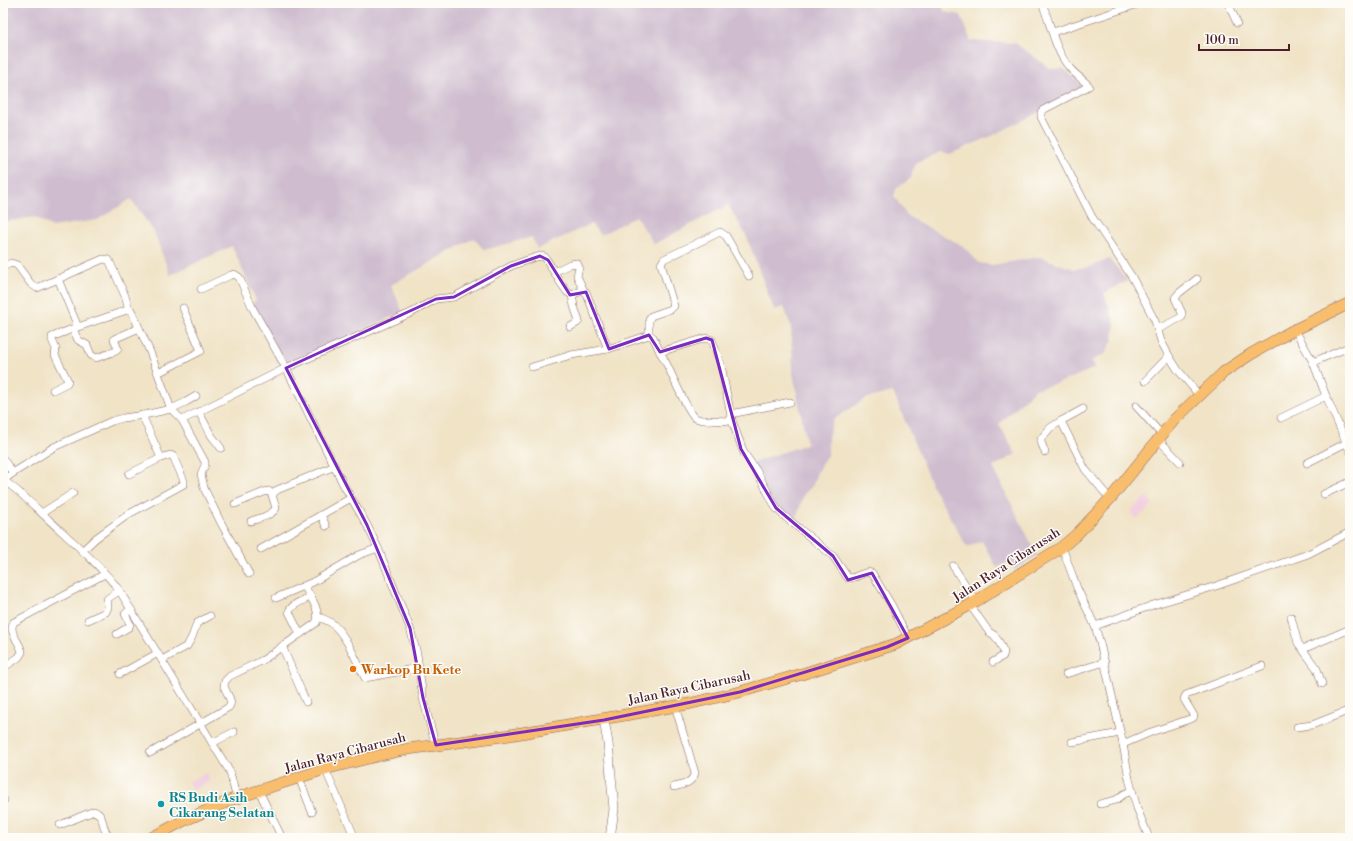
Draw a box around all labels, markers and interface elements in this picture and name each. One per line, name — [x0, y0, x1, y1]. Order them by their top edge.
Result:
scale bar — [1199, 26, 1289, 52]
text: 100 m — [1205, 33, 1239, 48]
street label: Jalan Raya Cibarusah — [949, 524, 1063, 606]
place label: Warkop Bu Kete — [360, 662, 461, 678]
marker: Warkop Bu Kete — [348, 664, 358, 674]
street label: Jalan Raya Cibarusah — [626, 667, 752, 709]
street label: Jalan Raya Cibarusah — [282, 729, 408, 777]
place label: RS Budi Asih Cikarang Selatan — [169, 790, 274, 821]
marker: RS Budi Asih Cikarang Selatan — [156, 799, 166, 809]

